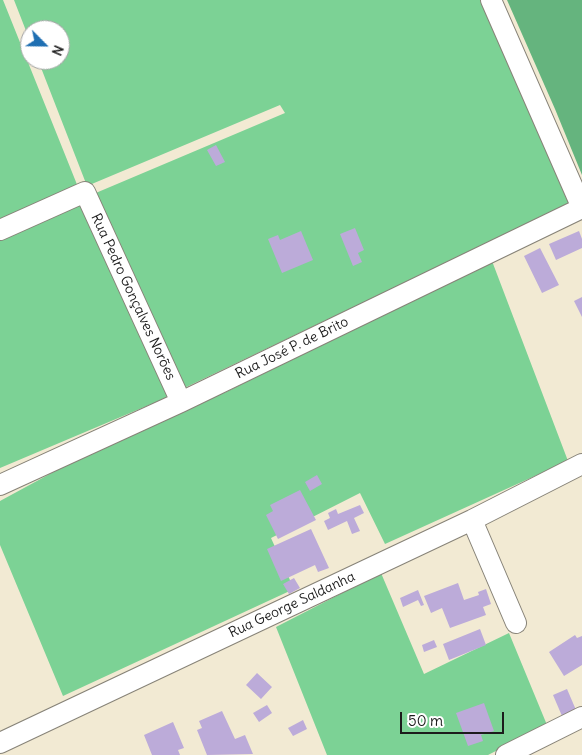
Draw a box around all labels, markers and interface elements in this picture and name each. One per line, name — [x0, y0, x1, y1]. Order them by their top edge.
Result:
north arrow — [20, 20, 70, 70]
text: N — [48, 42, 68, 58]
street label: Rua Pedro Gonçalves Norões — [87, 211, 179, 383]
street label: Rua José P. de Brito — [233, 313, 351, 383]
street label: Rua George Saldanha — [226, 568, 358, 642]
scale bar — [402, 702, 506, 734]
text: 50 m — [408, 711, 443, 730]

